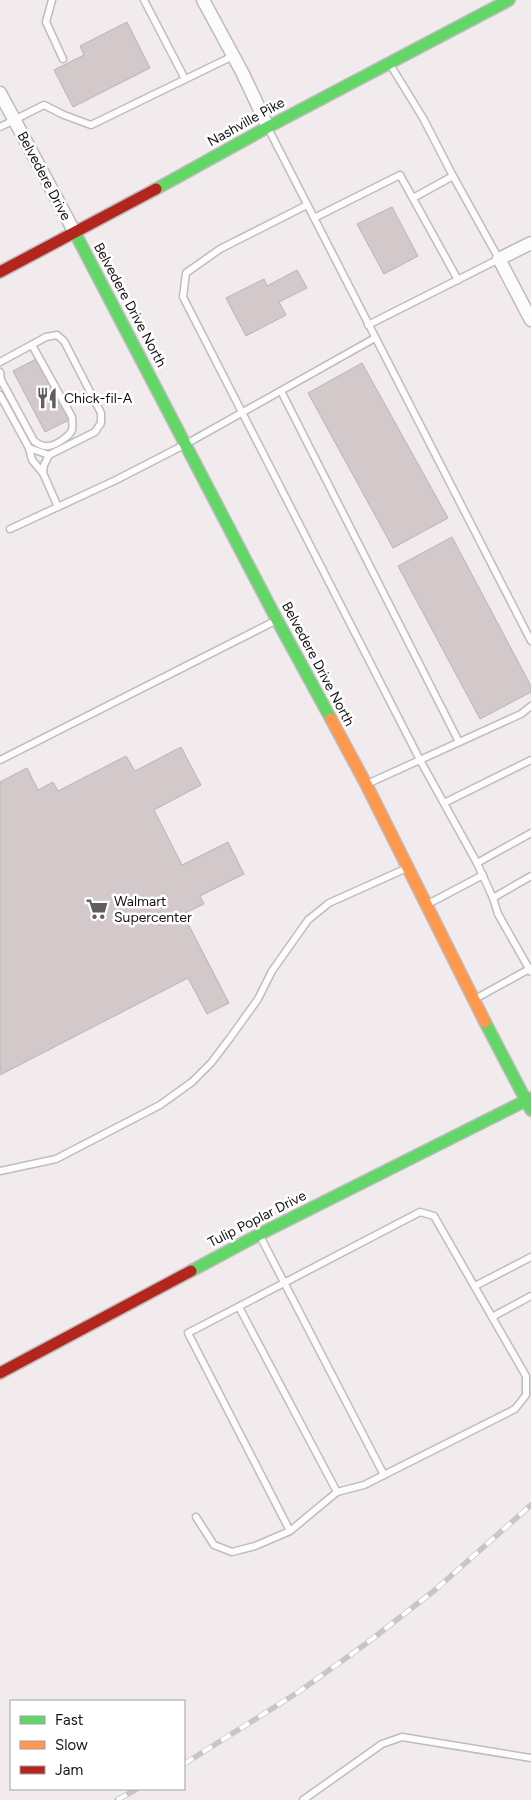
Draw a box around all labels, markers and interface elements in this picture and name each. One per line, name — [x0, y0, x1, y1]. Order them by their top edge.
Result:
street label: Nashville Pike — [204, 94, 288, 150]
street label: Belvedere Drive — [13, 129, 75, 224]
street label: Belvedere Drive North — [90, 240, 170, 370]
restaurant icon: Chick-fil-A — [34, 385, 60, 411]
place label: Chick-fil-A — [64, 390, 133, 407]
street label: Belvedere Drive North — [278, 599, 358, 729]
place label: Walmart Supercenter — [114, 893, 192, 926]
supermarket icon: Walmart Supercenter — [84, 896, 110, 922]
street label: Tulip Poplar Drive — [205, 1187, 309, 1251]
legend — [10, 1700, 185, 1790]
text: Fast — [55, 1711, 84, 1729]
text: Slow — [55, 1736, 88, 1754]
text: Jam — [55, 1761, 83, 1779]

